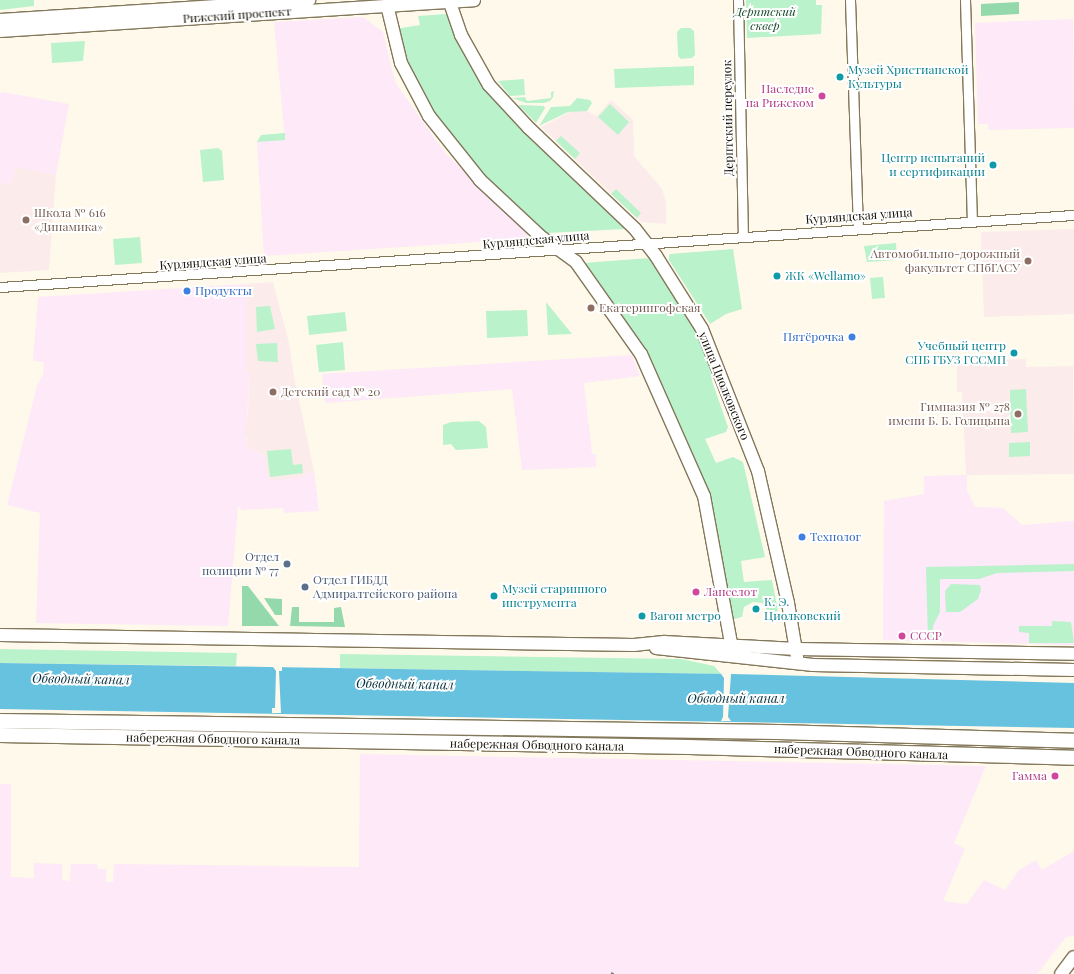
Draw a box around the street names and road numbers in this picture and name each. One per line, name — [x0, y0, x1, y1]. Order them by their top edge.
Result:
street label: Рижский проспект — [182, 4, 292, 26]
street label: Дерптский переулок — [720, 60, 736, 176]
street label: Курляндская улица — [805, 205, 913, 227]
street label: Курляндская улица — [482, 228, 590, 252]
street label: Курляндская улица — [159, 251, 267, 273]
street label: улица Циолковского — [696, 330, 752, 442]
street label: набережная Обводного канала — [126, 730, 300, 748]
street label: набережная Обводного канала — [450, 736, 624, 754]
street label: набережная Обводного канала — [774, 742, 948, 762]

